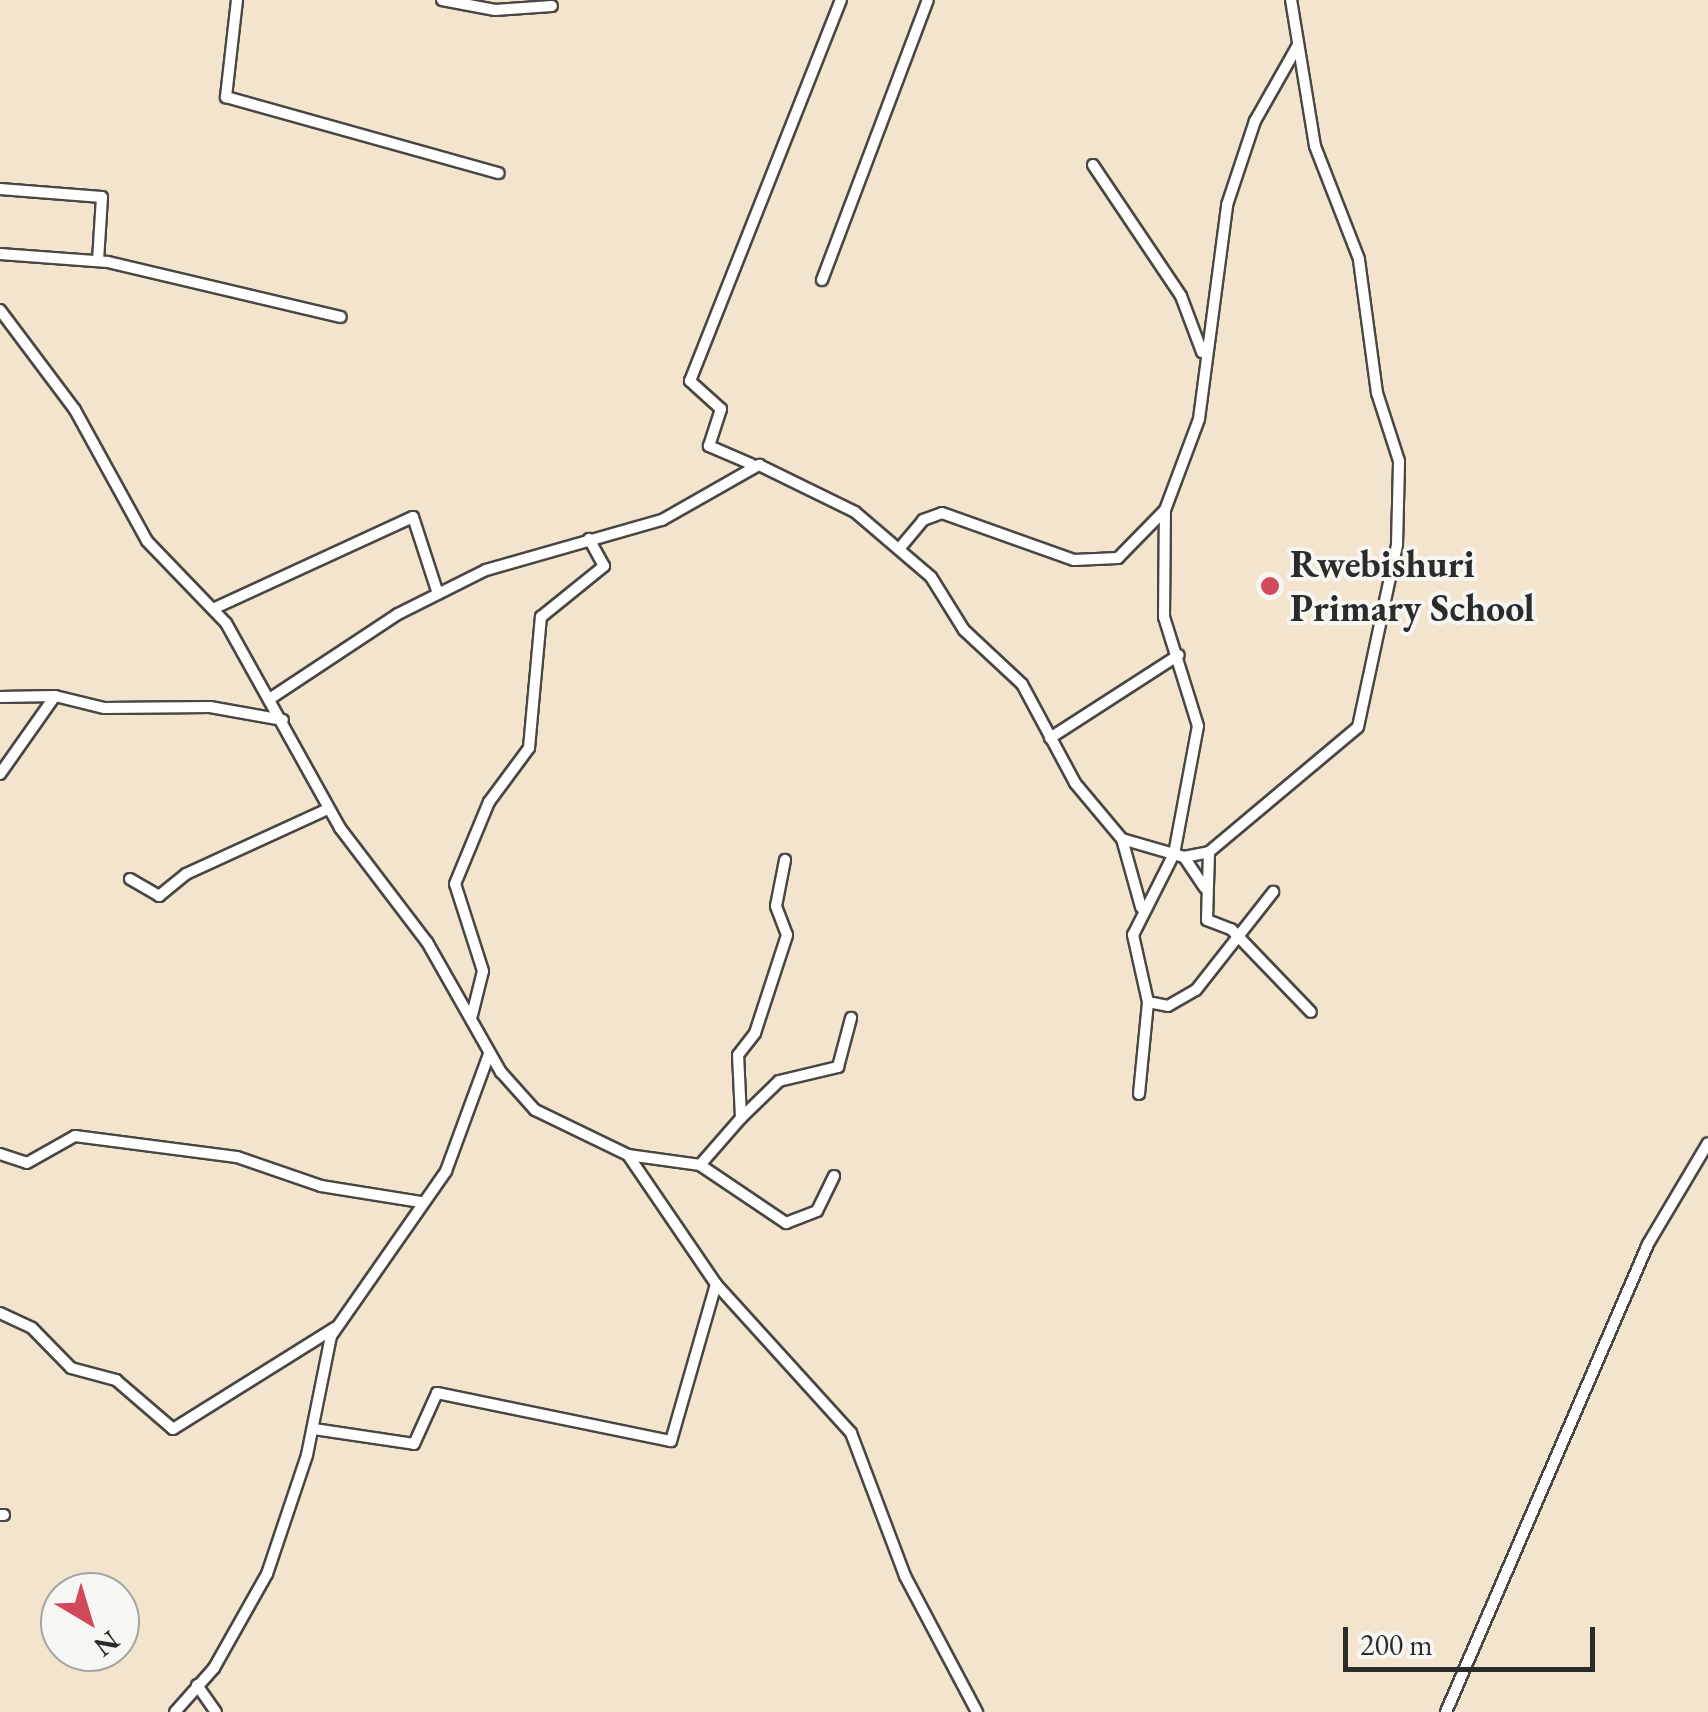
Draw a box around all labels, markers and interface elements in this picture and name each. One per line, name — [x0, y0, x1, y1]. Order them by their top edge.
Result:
place label: Rwebishuri Primary School — [1290, 541, 1535, 630]
marker: Rwebishuri Primary School — [1259, 575, 1281, 597]
north arrow — [40, 1572, 140, 1672]
scale bar — [1348, 1607, 1600, 1669]
text: N — [87, 1623, 127, 1665]
text: 200 m — [1360, 1625, 1433, 1664]

